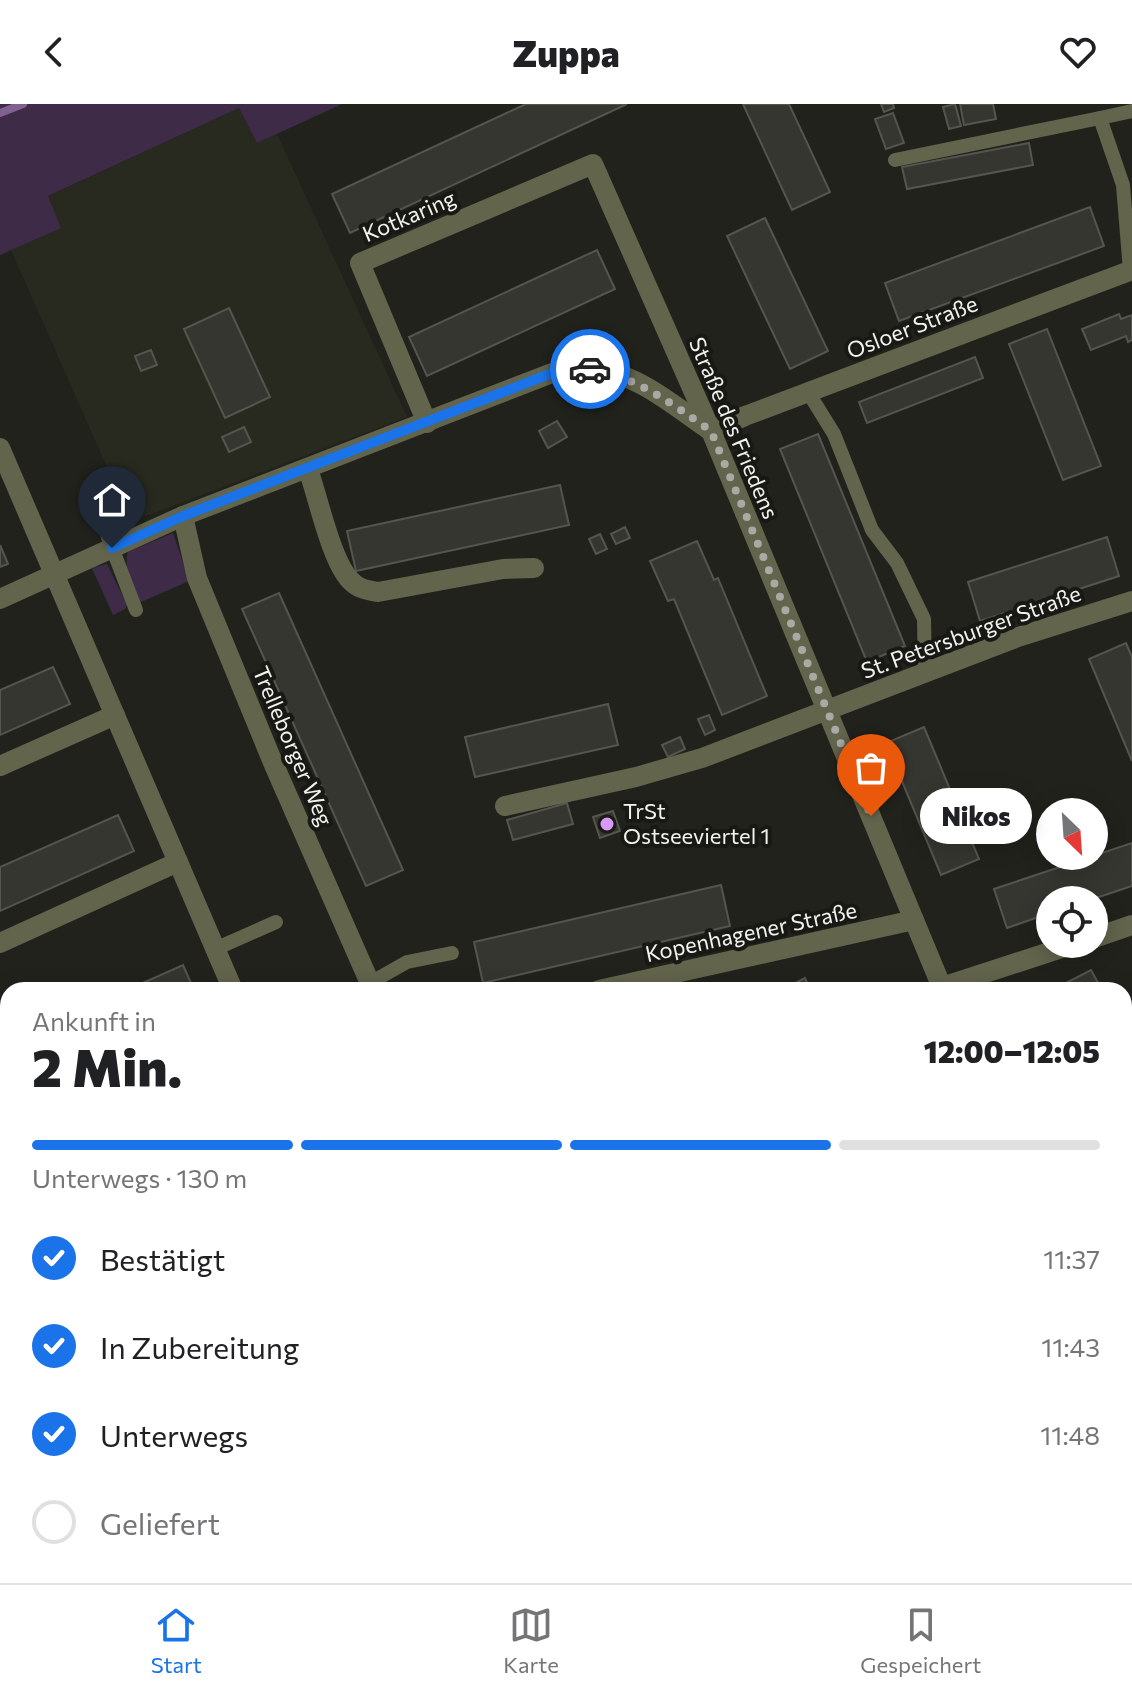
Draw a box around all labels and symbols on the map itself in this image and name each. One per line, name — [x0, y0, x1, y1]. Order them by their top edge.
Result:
street label: Kotkaring — [358, 184, 459, 247]
street label: Osloer Straße — [843, 289, 981, 364]
courier — [550, 329, 630, 409]
street label: Straße des Friedens — [684, 333, 785, 523]
pin — [78, 466, 146, 548]
street label: St. Petersburger Straße — [857, 579, 1084, 684]
street label: Trelleborger Weg — [248, 662, 339, 830]
pin — [837, 734, 905, 816]
callout: Nikos — [919, 788, 1031, 844]
place label: TrSt Ostseeviertel 1 — [623, 797, 770, 849]
north arrow — [1036, 798, 1108, 870]
marker: TrSt Ostseeviertel 1 — [598, 815, 616, 833]
street label: Kopenhagener Straße — [643, 896, 859, 967]

